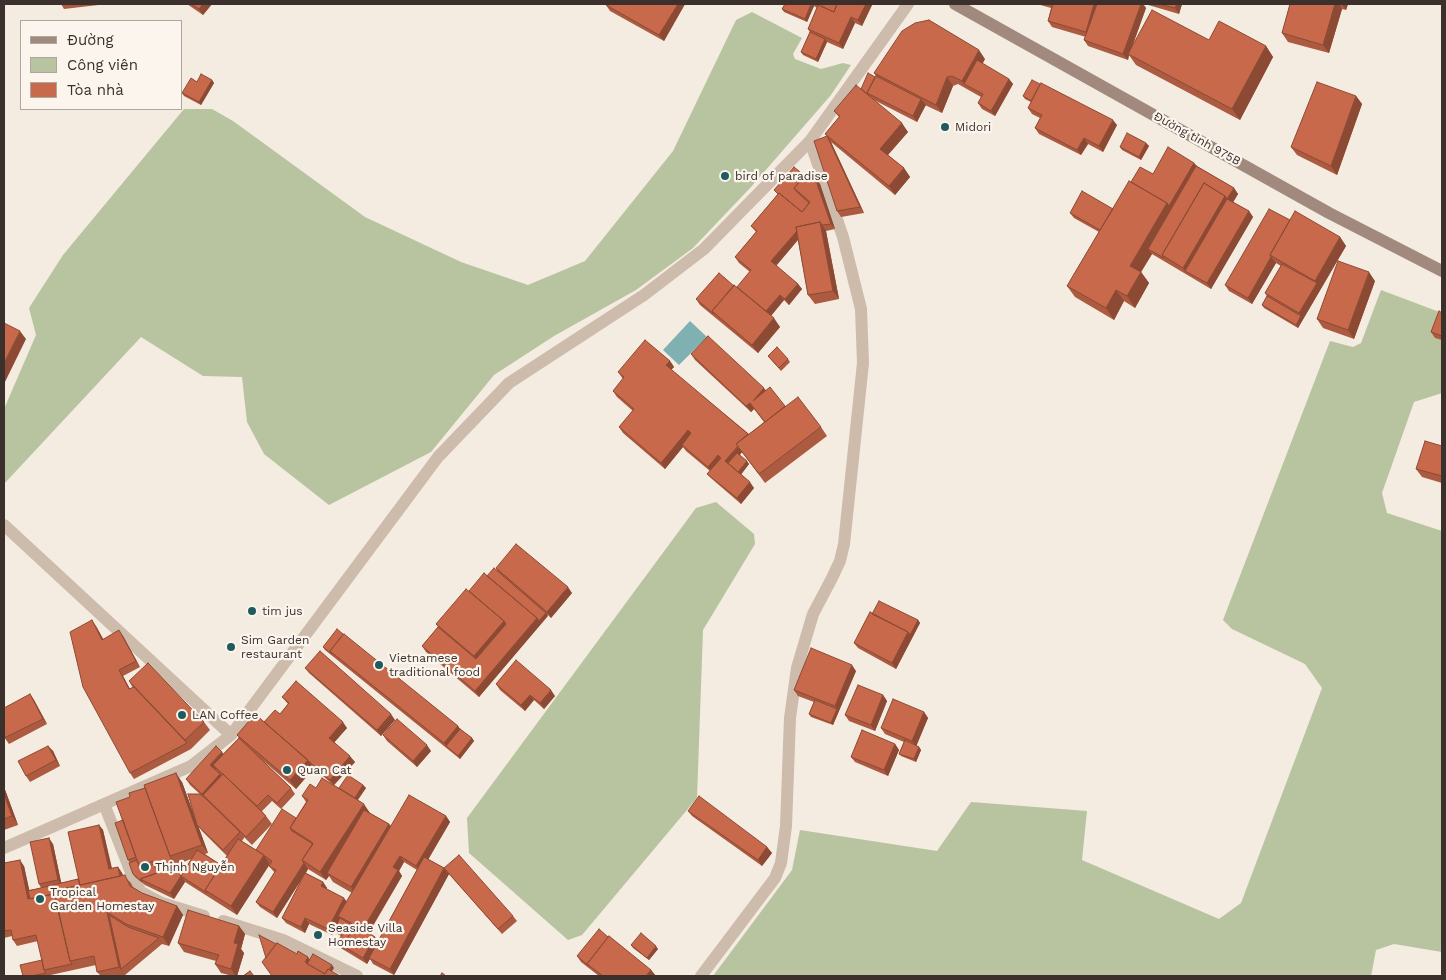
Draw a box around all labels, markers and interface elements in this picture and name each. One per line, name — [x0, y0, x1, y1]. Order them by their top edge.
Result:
legend — [20, 20, 182, 110]
text: Đường — [67, 31, 114, 49]
text: Công viên — [67, 56, 138, 74]
text: Tòa nhà — [67, 81, 124, 99]
street label: Đường tỉnh 975B — [1151, 109, 1243, 169]
place label: Midori — [955, 120, 991, 134]
marker: Midori — [939, 121, 951, 133]
place label: bird of paradise — [735, 169, 828, 183]
marker: bird of paradise — [719, 170, 731, 182]
place label: tim jus — [262, 604, 303, 618]
marker: tim jus — [246, 605, 258, 617]
place label: Sim Garden restaurant — [241, 633, 309, 661]
marker: Sim Garden restaurant — [225, 641, 237, 653]
place label: Vietnamese traditional food — [389, 651, 480, 679]
marker: Vietnamese traditional food — [373, 659, 385, 671]
place label: LAN Coffee — [192, 708, 258, 722]
marker: LAN Coffee — [176, 709, 188, 721]
place label: Quan Cat — [297, 763, 352, 777]
marker: Quan Cat — [281, 764, 293, 776]
place label: Thịnh Nguyễn — [155, 860, 235, 874]
marker: Thịnh Nguyễn — [139, 861, 151, 873]
place label: Tropical Garden Homestay — [50, 885, 154, 913]
marker: Tropical Garden Homestay — [34, 893, 46, 905]
place label: Seaside Villa Homestay — [328, 921, 403, 949]
marker: Seaside Villa Homestay — [312, 929, 324, 941]

